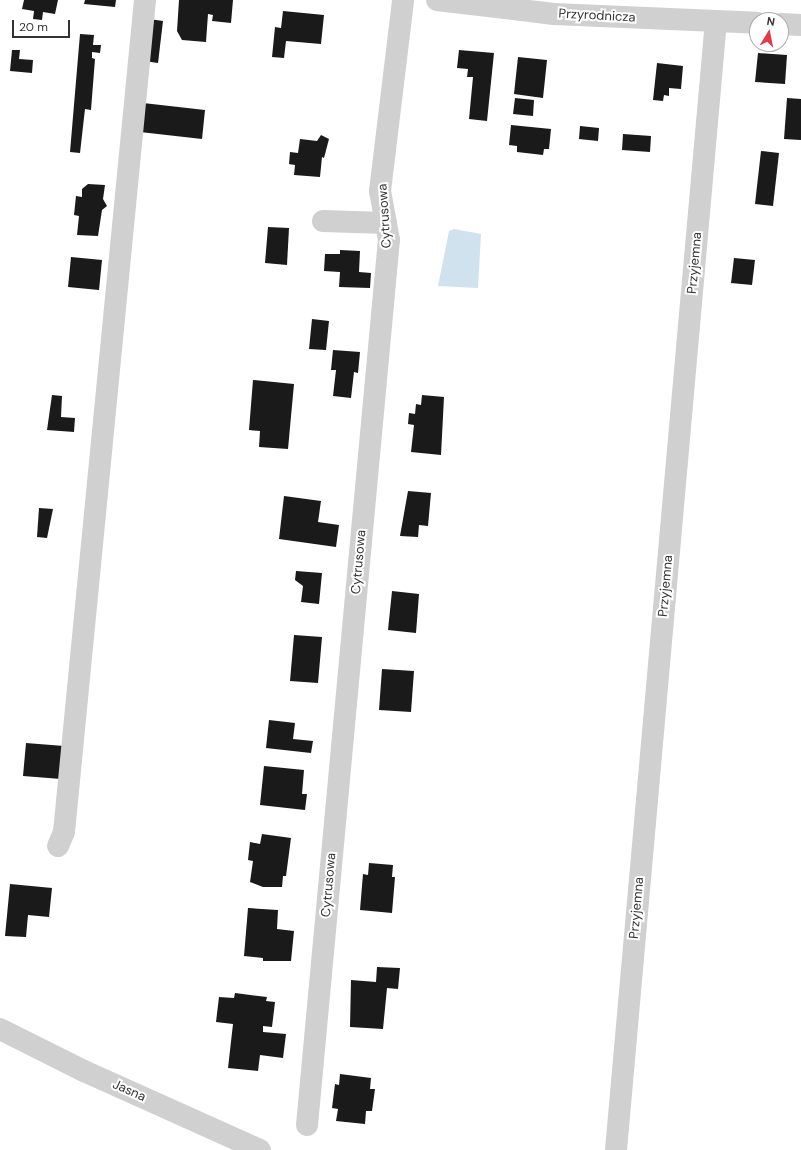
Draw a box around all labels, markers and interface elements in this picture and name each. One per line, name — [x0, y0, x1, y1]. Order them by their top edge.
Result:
street label: Przyrodnicza — [558, 6, 636, 26]
scale bar — [14, 12, 72, 38]
north arrow — [749, 12, 789, 52]
text: N — [766, 14, 776, 29]
text: 20 m — [19, 19, 48, 35]
street label: Cytrusowa — [375, 183, 395, 249]
street label: Przyjemna — [685, 231, 705, 295]
street label: Cytrusowa — [348, 529, 370, 595]
street label: Przyjemna — [656, 554, 676, 618]
street label: Cytrusowa — [318, 852, 340, 918]
street label: Przyjemna — [627, 876, 647, 940]
street label: Jasna — [110, 1077, 148, 1105]

